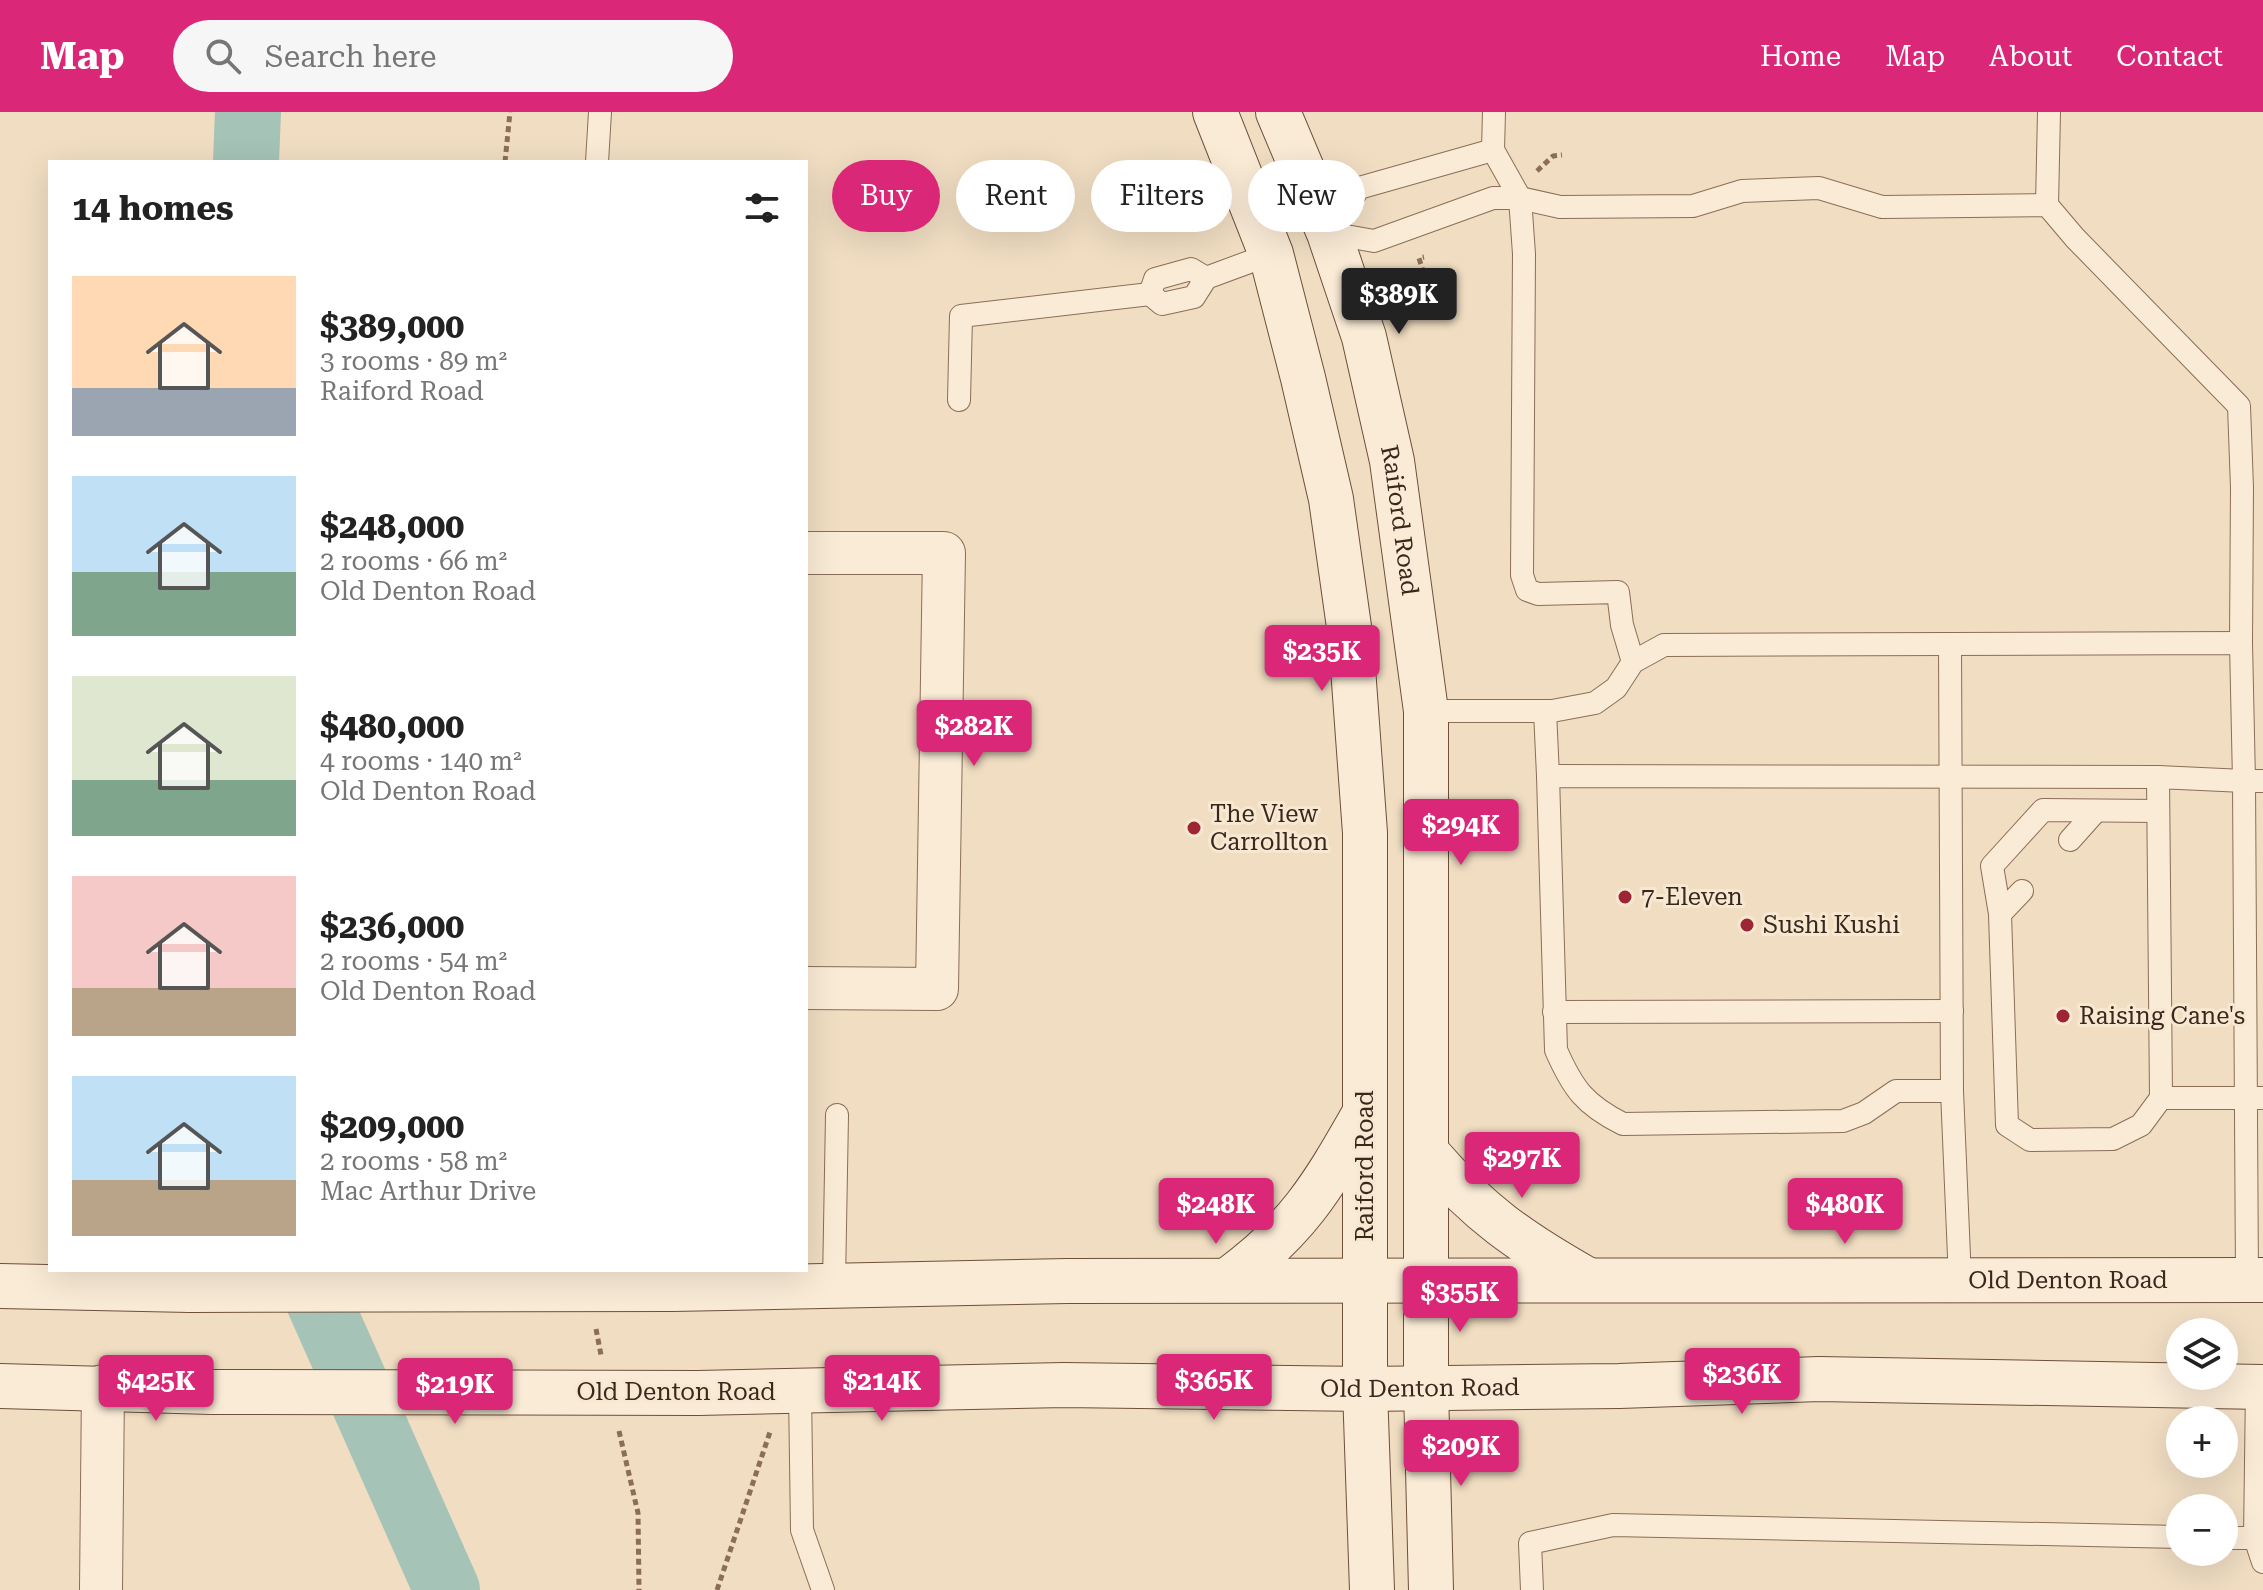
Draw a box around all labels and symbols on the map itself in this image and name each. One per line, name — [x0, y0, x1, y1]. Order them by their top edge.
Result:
pin: $389K — [1343, 268, 1455, 336]
street label: Raiford Road — [1375, 443, 1424, 597]
pin: $235K — [1266, 625, 1378, 693]
pin: $282K — [918, 700, 1030, 768]
pin: $294K — [1405, 799, 1517, 867]
place label: The View Carrollton — [1210, 800, 1328, 856]
marker: The View Carrollton — [1185, 819, 1203, 837]
place label: 7-Eleven — [1641, 883, 1743, 911]
marker: 7-Eleven — [1616, 888, 1634, 906]
place label: Sushi Kushi — [1763, 911, 1900, 939]
marker: Sushi Kushi — [1738, 916, 1756, 934]
place label: Raising Cane's — [2079, 1002, 2245, 1030]
marker: Raising Cane's — [2054, 1007, 2072, 1025]
street label: Raiford Road — [1351, 1090, 1379, 1242]
pin: $297K — [1466, 1132, 1578, 1200]
pin: $248K — [1160, 1178, 1272, 1246]
pin: $480K — [1789, 1178, 1901, 1246]
pin: $355K — [1404, 1266, 1516, 1334]
street label: Old Denton Road — [1968, 1266, 2168, 1294]
pin: $236K — [1686, 1348, 1798, 1416]
pin: $365K — [1158, 1354, 1270, 1422]
pin: $425K — [100, 1355, 212, 1423]
pin: $214K — [826, 1355, 938, 1423]
pin: $219K — [399, 1358, 511, 1426]
street label: Old Denton Road — [1320, 1373, 1520, 1403]
street label: Old Denton Road — [576, 1378, 776, 1406]
pin: $209K — [1405, 1420, 1517, 1488]

